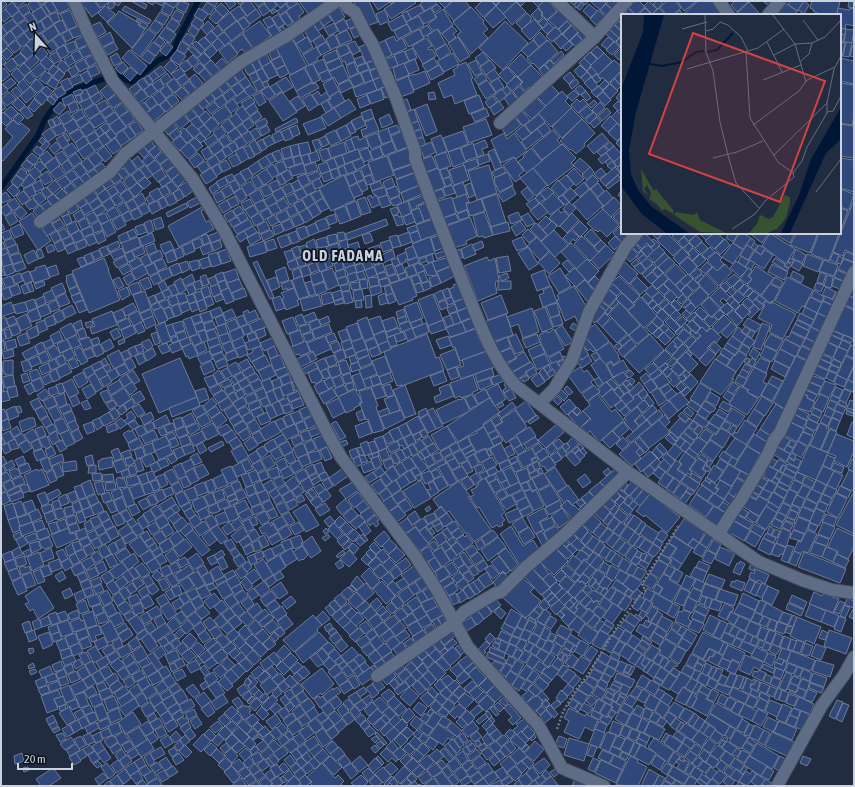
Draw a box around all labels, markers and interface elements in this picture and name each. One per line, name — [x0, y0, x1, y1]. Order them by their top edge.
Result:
inset map — [621, 14, 841, 234]
north arrow — [16, 16, 56, 56]
text: N — [27, 20, 38, 33]
district label: OLD FADAMA — [302, 247, 384, 264]
scale bar — [18, 745, 72, 771]
text: 20 m — [24, 752, 46, 766]

